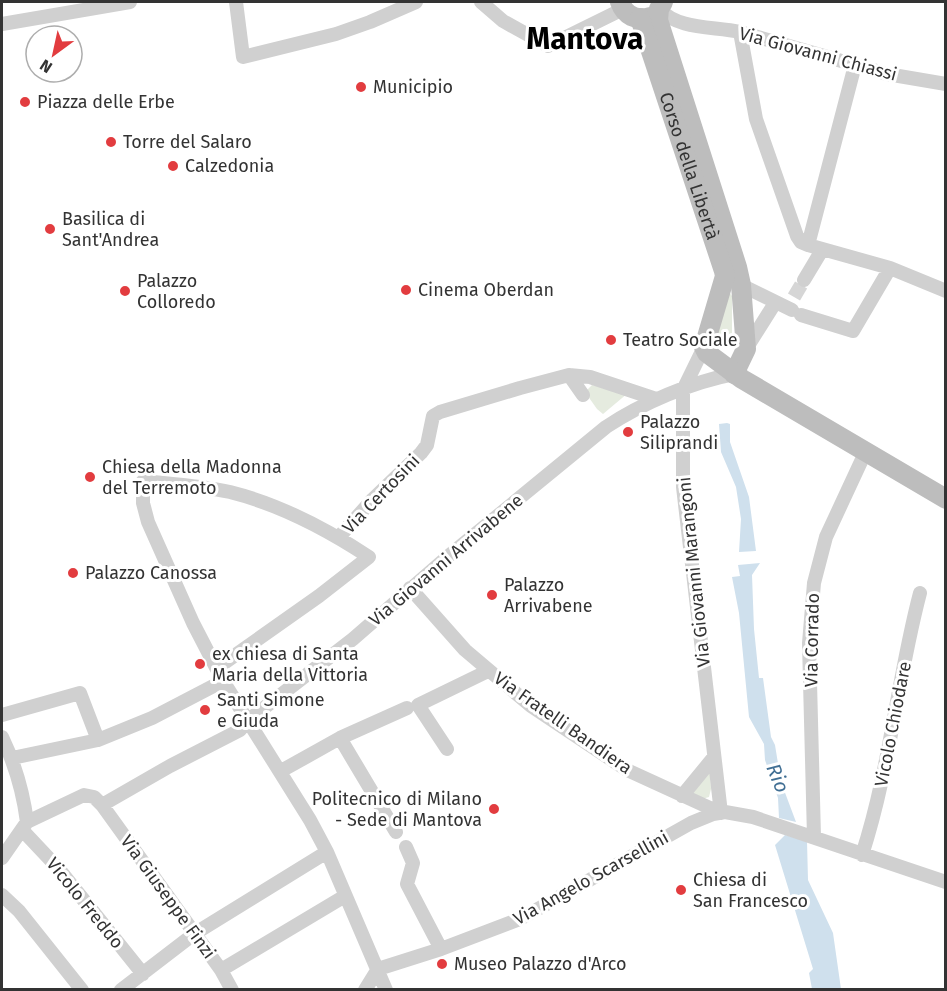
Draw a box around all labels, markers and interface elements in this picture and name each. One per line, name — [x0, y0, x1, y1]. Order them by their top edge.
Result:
district label: Mantova — [527, 21, 643, 57]
street label: Via Giovanni Chiassi — [737, 22, 899, 86]
north arrow — [24, 24, 84, 84]
text: N — [36, 55, 56, 77]
place label: Municipio — [373, 76, 453, 98]
marker: Municipio — [354, 80, 368, 94]
street label: Corso della Libertà — [654, 90, 724, 243]
place label: Piazza delle Erbe — [37, 91, 175, 113]
marker: Piazza delle Erbe — [18, 95, 32, 109]
place label: Torre del Salaro — [123, 131, 252, 153]
marker: Torre del Salaro — [104, 135, 118, 149]
place label: Calzedonia — [185, 155, 274, 177]
marker: Calzedonia — [166, 159, 180, 173]
place label: Basilica di Sant'Andrea — [62, 208, 159, 251]
marker: Basilica di Sant'Andrea — [43, 222, 57, 236]
place label: Palazzo Colloredo — [137, 270, 216, 313]
place label: Cinema Oberdan — [418, 279, 554, 301]
marker: Cinema Oberdan — [399, 283, 413, 297]
marker: Palazzo Colloredo — [118, 284, 132, 298]
place label: Teatro Sociale — [623, 329, 738, 351]
marker: Teatro Sociale — [604, 333, 618, 347]
place label: Palazzo Siliprandi — [640, 411, 718, 454]
marker: Palazzo Siliprandi — [621, 425, 635, 439]
street label: Via Certosini — [338, 450, 424, 538]
place label: Chiesa della Madonna del Terremoto — [102, 456, 282, 499]
marker: Chiesa della Madonna del Terremoto — [83, 470, 97, 484]
street label: Via Giovanni Marangoni — [673, 476, 715, 668]
street label: Via Giovanni Arrivabene — [364, 489, 528, 631]
place label: Palazzo Canossa — [85, 562, 217, 584]
marker: Palazzo Canossa — [66, 566, 80, 580]
place label: Palazzo Arrivabene — [504, 574, 593, 617]
marker: Palazzo Arrivabene — [485, 588, 499, 602]
street label: Via Corrado — [800, 593, 824, 687]
place label: ex chiesa di Santa Maria della Vittoria — [212, 643, 368, 686]
marker: ex chiesa di Santa Maria della Vittoria — [193, 657, 207, 671]
street label: Vicolo Chiodare — [870, 660, 916, 788]
street label: Via Fratelli Bandiera — [490, 667, 636, 779]
place label: Santi Simone e Giuda — [217, 689, 325, 732]
marker: Santi Simone e Giuda — [198, 703, 212, 717]
water label: Rio — [761, 760, 795, 796]
place label: Politecnico di Milano - Sede di Mantova — [312, 788, 482, 831]
marker: Politecnico di Milano - Sede di Mantova — [487, 802, 501, 816]
street label: Via Angelo Scarsellini — [510, 826, 672, 930]
street label: Via Giuseppe Finzi — [116, 831, 220, 963]
street label: Vicolo Freddo — [42, 853, 128, 953]
place label: Chiesa di San Francesco — [693, 869, 808, 912]
marker: Chiesa di San Francesco — [674, 883, 688, 897]
place label: Museo Palazzo d'Arco — [454, 953, 627, 975]
marker: Museo Palazzo d'Arco — [435, 957, 449, 971]

